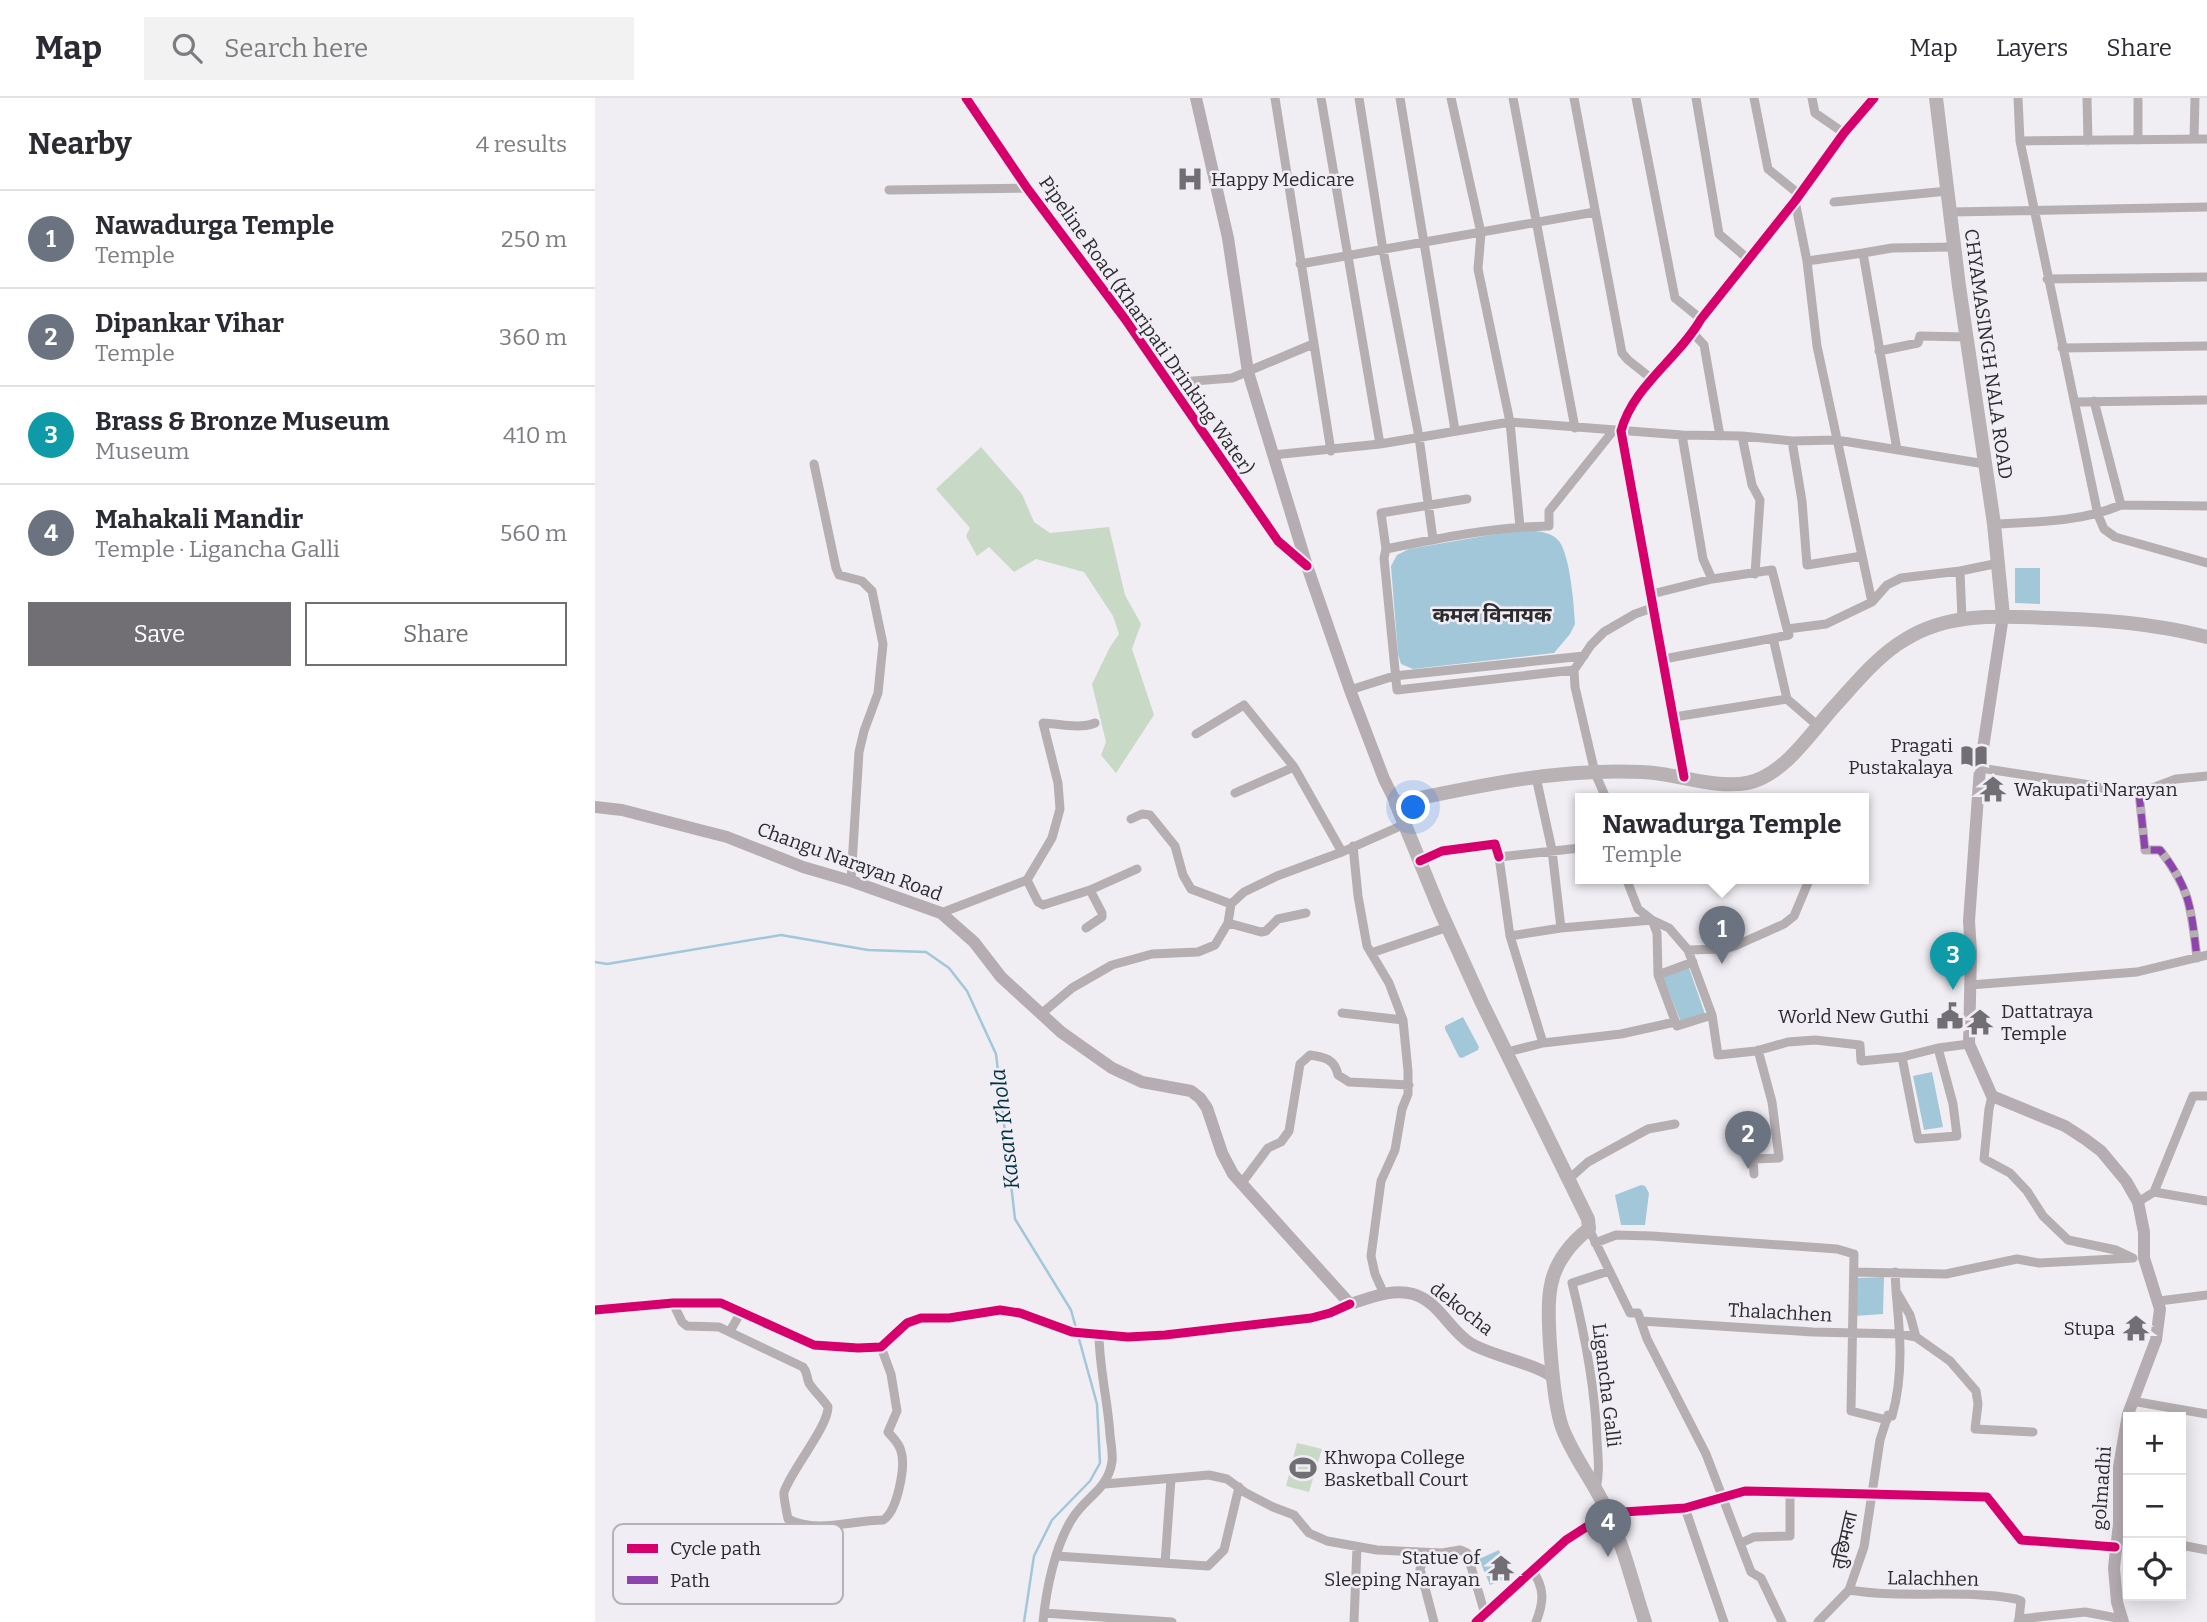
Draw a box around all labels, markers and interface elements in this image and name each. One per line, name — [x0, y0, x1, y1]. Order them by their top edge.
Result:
search box — [144, 17, 634, 80]
text: Map — [35, 28, 102, 68]
icon: search — [168, 29, 206, 67]
text: Search here — [224, 33, 368, 64]
text: Map — [1910, 34, 1958, 62]
text: Layers — [1996, 34, 2068, 62]
text: Share — [2106, 34, 2172, 62]
text: Nearby — [28, 126, 132, 162]
text: 4 results — [476, 130, 567, 158]
hospital icon: Happy Medicare — [1175, 164, 1205, 194]
place label: Happy Medicare — [1211, 168, 1354, 191]
street label: Pipeline Road (Kharipati Drinking Water) — [1034, 172, 1259, 479]
text: Nawadurga Temple — [95, 210, 334, 241]
text: 1 — [46, 225, 56, 253]
text: 250 m — [501, 225, 567, 253]
street label: CHYAMASINGH NALA ROAD — [1960, 227, 2017, 481]
text: Temple — [95, 241, 175, 269]
text: Dipankar Vihar — [95, 308, 284, 339]
text: 2 — [45, 323, 57, 351]
text: 360 m — [499, 323, 567, 351]
text: Temple — [95, 339, 175, 367]
text: Brass & Bronze Museum — [95, 406, 389, 437]
text: 3 — [44, 421, 58, 449]
text: 410 m — [503, 421, 567, 449]
text: Museum — [95, 437, 190, 465]
text: Mahakali Mandir — [95, 504, 303, 535]
text: 4 — [44, 519, 58, 547]
text: 560 m — [500, 519, 567, 547]
text: Temple · Ligancha Galli — [95, 535, 340, 563]
button: Save — [28, 602, 291, 666]
button: Share — [305, 602, 567, 666]
district label: कमल विनायक — [1432, 602, 1552, 628]
place label: Pragati Pustakalaya — [1848, 734, 1954, 779]
library icon: Pragati Pustakalaya — [1959, 741, 1989, 771]
temple icon: Wakupati Narayan — [1978, 774, 2008, 804]
place label: Wakupati Narayan — [2014, 778, 2177, 801]
your location — [1396, 790, 1430, 824]
popup — [1575, 793, 1869, 884]
text: Nawadurga Temple — [1602, 809, 1842, 840]
street label: Changu Narayan Road — [754, 817, 946, 906]
text: Temple — [1602, 840, 1682, 868]
pin: 1 — [1699, 906, 1745, 964]
pin: 3 — [1930, 932, 1976, 990]
place label: Dattatraya Temple — [2001, 1000, 2094, 1045]
public building icon: World New Guthi — [1935, 1001, 1965, 1031]
place label: World New Guthi — [1778, 1005, 1929, 1028]
temple icon: Dattatraya Temple — [1965, 1007, 1995, 1037]
water label: Kasan Khola — [985, 1067, 1025, 1191]
pin: 2 — [1725, 1111, 1771, 1169]
street label: dekocha — [1425, 1276, 1499, 1341]
street label: Thalachhen — [1727, 1298, 1833, 1327]
temple icon: Stupa — [2121, 1313, 2151, 1343]
place label: Stupa — [2063, 1317, 2116, 1340]
street label: Ligancha Galli — [1587, 1322, 1626, 1449]
map controls — [2123, 1412, 2186, 1601]
button: + — [2123, 1412, 2186, 1475]
street label: golmadhi — [2087, 1445, 2116, 1531]
place label: Khwopa College Basketball Court — [1324, 1446, 1468, 1491]
sports icon: Khwopa College Basketball Court — [1288, 1453, 1318, 1483]
button: − — [2123, 1475, 2186, 1538]
pin: 4 — [1585, 1499, 1631, 1557]
street label: तुछिमला — [1827, 1508, 1863, 1571]
legend — [613, 1524, 843, 1604]
text: Cycle path — [670, 1537, 761, 1560]
button: locate — [2123, 1538, 2186, 1601]
place label: Statue of Sleeping Narayan — [1324, 1546, 1481, 1591]
temple icon: Statue of Sleeping Narayan — [1486, 1553, 1516, 1583]
street label: Lalachhen — [1887, 1566, 1979, 1591]
text: Path — [670, 1569, 710, 1592]

